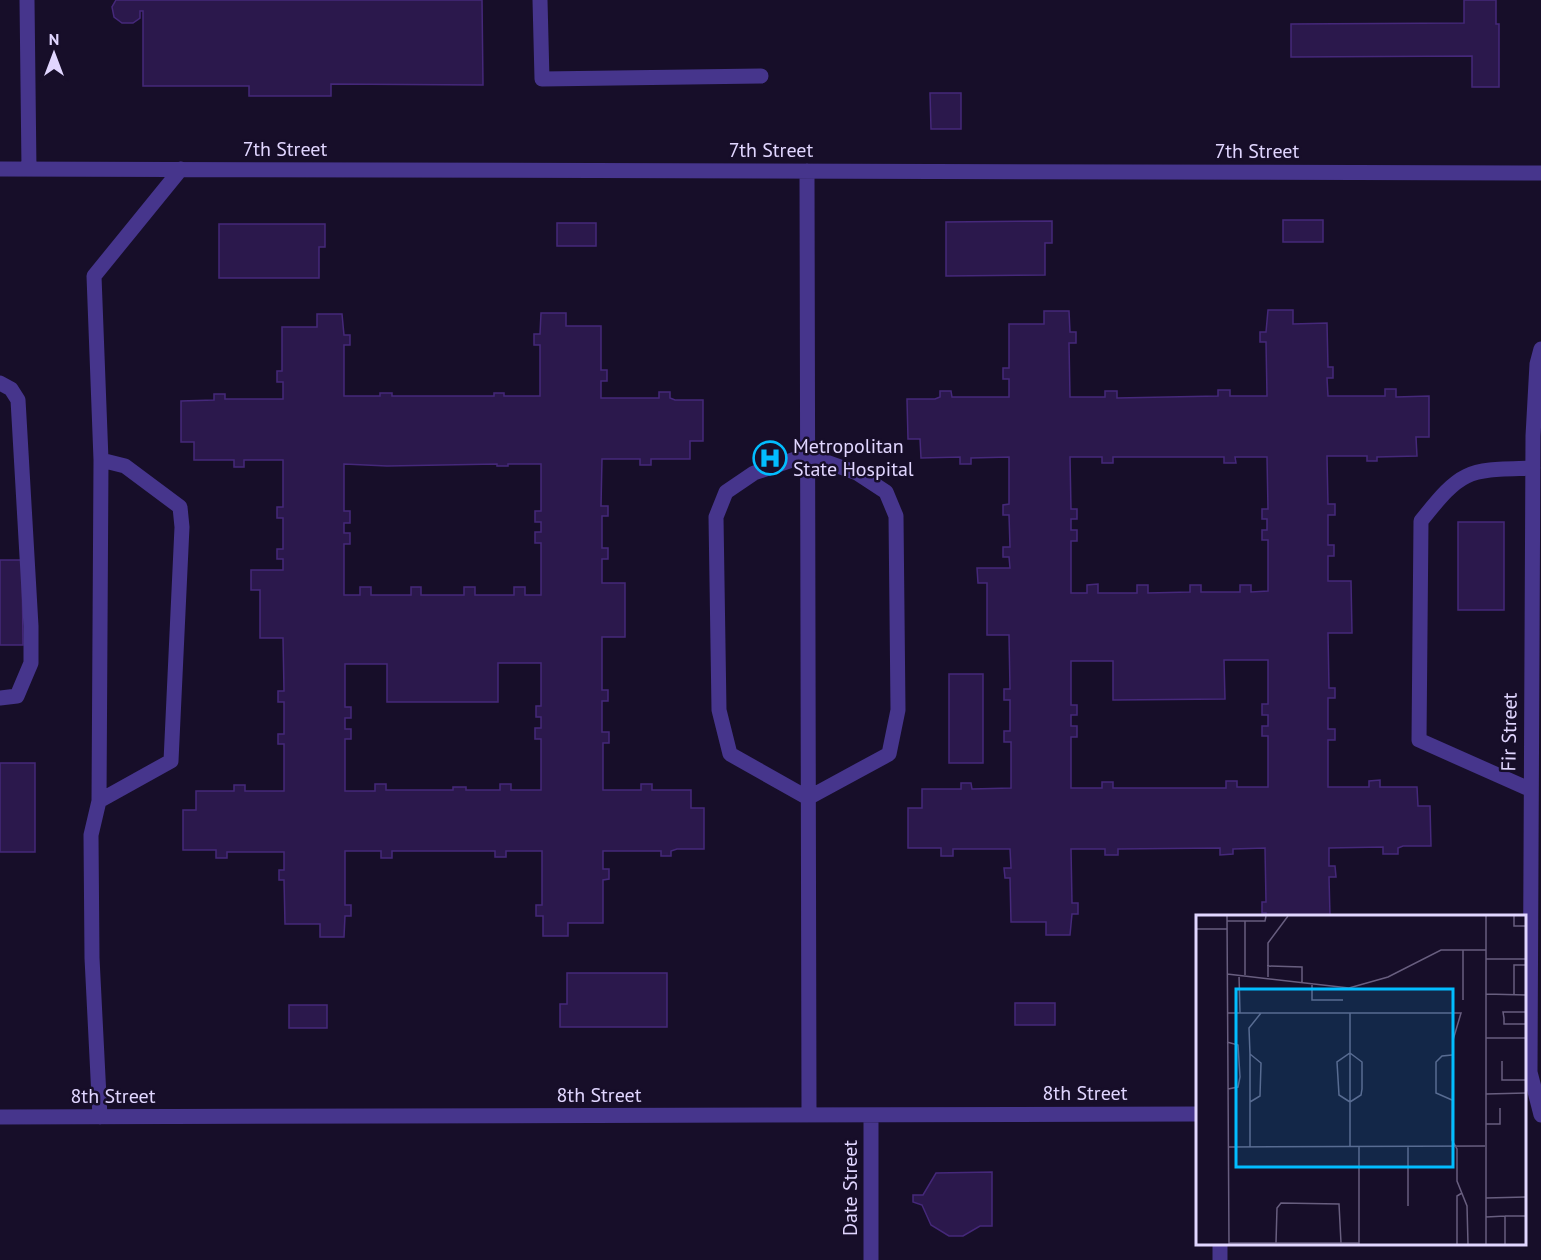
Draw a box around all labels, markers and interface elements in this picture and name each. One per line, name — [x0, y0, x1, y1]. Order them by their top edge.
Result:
north arrow — [24, 24, 84, 84]
text: N — [49, 29, 59, 49]
street label: 7th Street — [243, 136, 327, 162]
street label: 7th Street — [729, 137, 813, 163]
street label: 7th Street — [1215, 138, 1299, 164]
place label: Metropolitan State Hospital — [793, 433, 914, 482]
hospital icon: Metropolitan State Hospital — [752, 440, 788, 476]
street label: Fir Street — [1495, 692, 1523, 772]
inset map — [1196, 915, 1526, 1245]
street label: 8th Street — [1042, 1080, 1128, 1106]
street label: 8th Street — [556, 1082, 642, 1108]
street label: 8th Street — [70, 1083, 156, 1109]
street label: Date Street — [837, 1140, 863, 1236]

